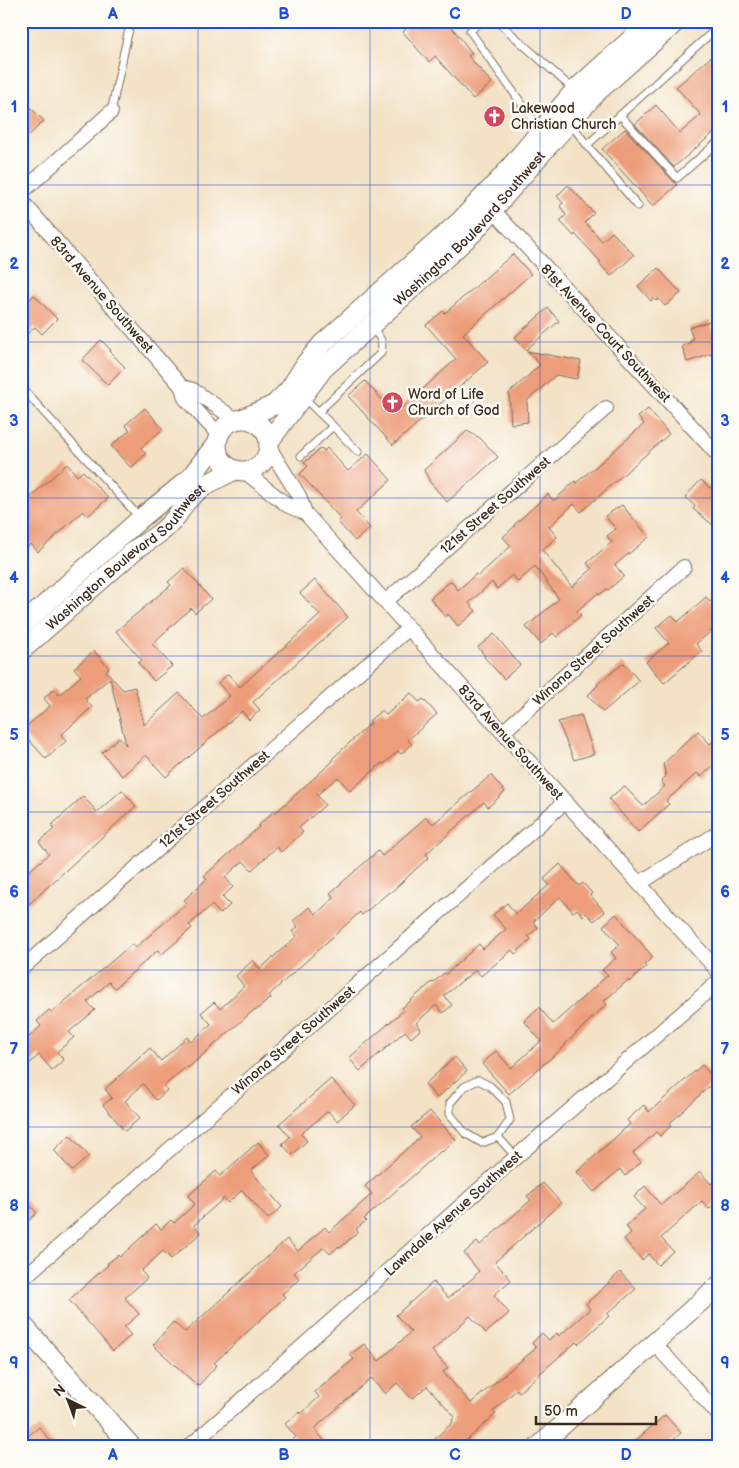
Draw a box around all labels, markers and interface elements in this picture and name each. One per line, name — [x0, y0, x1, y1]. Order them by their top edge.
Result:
text: A — [107, 5, 118, 24]
text: B — [278, 5, 290, 24]
text: C — [449, 5, 461, 24]
text: D — [620, 5, 632, 24]
text: 1 — [11, 98, 17, 117]
text: 1 — [722, 98, 728, 117]
place label: Lakewood Christian Church — [511, 100, 617, 133]
church icon: Lakewood Christian Church — [483, 104, 507, 128]
street label: Washington Boulevard Southwest — [391, 147, 549, 309]
street label: 83rd Avenue Southwest — [46, 233, 157, 357]
text: 2 — [9, 255, 19, 274]
text: 2 — [720, 255, 730, 274]
street label: 81st Avenue Court Southwest — [537, 261, 675, 406]
place label: Word of Life Church of God — [408, 386, 500, 419]
church icon: Word of Life Church of God — [380, 390, 404, 414]
text: 3 — [9, 412, 19, 431]
text: 3 — [720, 412, 730, 431]
street label: 121st Street Southwest — [437, 452, 554, 558]
street label: Washington Boulevard Southwest — [43, 480, 209, 634]
text: 4 — [9, 569, 19, 588]
text: 4 — [720, 569, 730, 588]
street label: Winona Street Southwest — [529, 591, 658, 709]
street label: 83rd Avenue Southwest — [455, 681, 567, 804]
text: 5 — [9, 726, 19, 745]
text: 5 — [720, 726, 730, 745]
street label: 121st Street Southwest — [156, 746, 273, 852]
text: 6 — [9, 883, 19, 902]
text: 6 — [720, 883, 730, 902]
street label: Winona Street Southwest — [228, 982, 359, 1098]
text: 7 — [10, 1040, 19, 1059]
text: 7 — [721, 1040, 730, 1059]
street label: Lawndale Avenue Southwest — [381, 1147, 526, 1280]
text: 8 — [9, 1197, 19, 1216]
text: 8 — [720, 1197, 730, 1216]
text: 9 — [9, 1354, 19, 1373]
text: 9 — [720, 1354, 730, 1373]
north arrow — [42, 1376, 92, 1426]
text: N — [50, 1381, 69, 1401]
scale bar — [536, 1393, 656, 1425]
text: 50 m — [544, 1402, 578, 1421]
text: A — [107, 1446, 118, 1465]
text: B — [278, 1446, 290, 1465]
text: C — [449, 1446, 461, 1465]
text: D — [620, 1446, 632, 1465]

